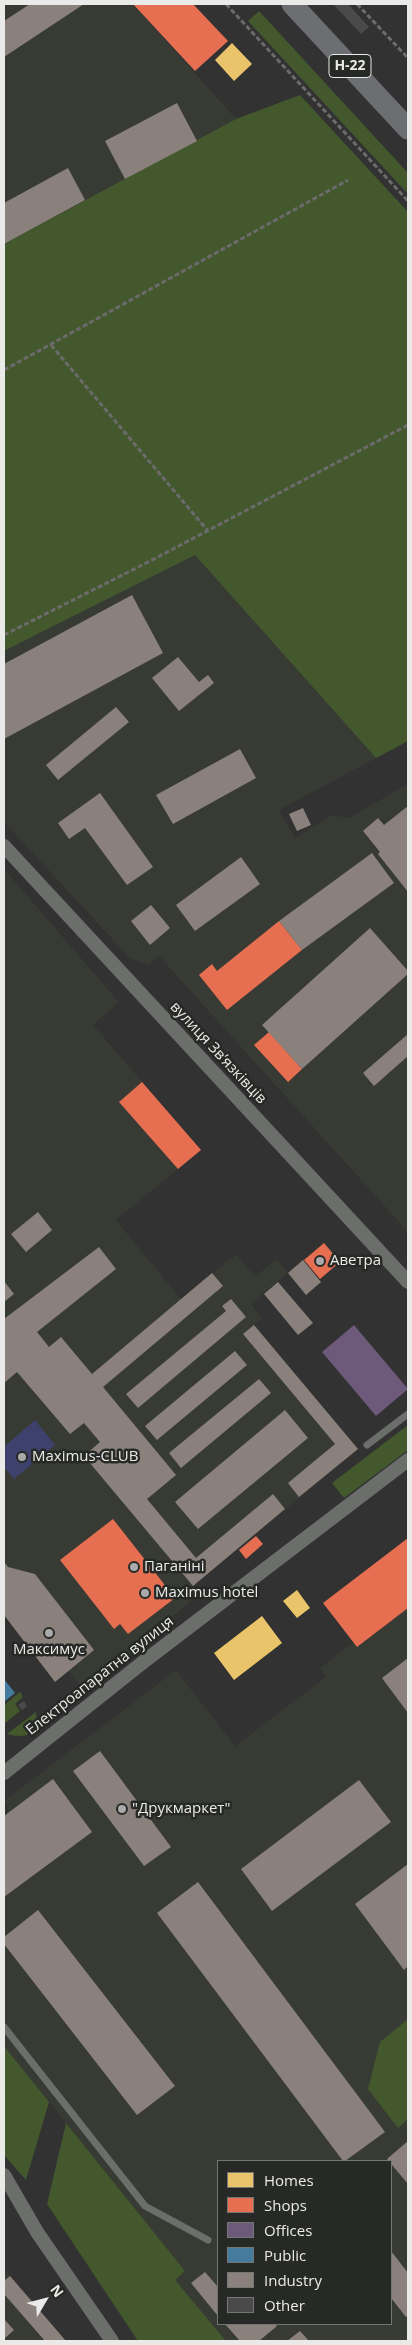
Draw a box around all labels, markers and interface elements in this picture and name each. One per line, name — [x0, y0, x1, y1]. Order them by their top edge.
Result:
road number: Н-22 — [329, 54, 371, 78]
street label: вулиця Звʼязківців — [166, 998, 270, 1108]
place label: Аветра — [330, 1252, 381, 1270]
marker: Аветра — [314, 1255, 326, 1267]
place label: Maximus-CLUB — [32, 1448, 138, 1466]
marker: Maximus-CLUB — [16, 1451, 28, 1463]
place label: Паганіні — [144, 1558, 205, 1576]
marker: Паганіні — [128, 1561, 140, 1573]
place label: Maximus hotel — [155, 1584, 258, 1602]
marker: Maximus hotel — [139, 1587, 151, 1599]
street label: Електроапаратна вулиця — [23, 1613, 177, 1739]
marker: Максимус — [43, 1627, 55, 1639]
place label: Максимус — [13, 1641, 85, 1659]
place label: "Друкмаркет" — [132, 1800, 230, 1818]
marker: "Друкмаркет" — [116, 1803, 128, 1815]
legend — [217, 2160, 392, 2325]
text: Homes — [264, 2170, 314, 2190]
text: Shops — [264, 2195, 307, 2215]
text: Offices — [264, 2220, 312, 2240]
text: Public — [264, 2245, 306, 2265]
text: Industry — [264, 2270, 322, 2290]
north arrow — [20, 2275, 70, 2325]
text: N — [46, 2280, 68, 2301]
text: Other — [264, 2295, 305, 2315]

